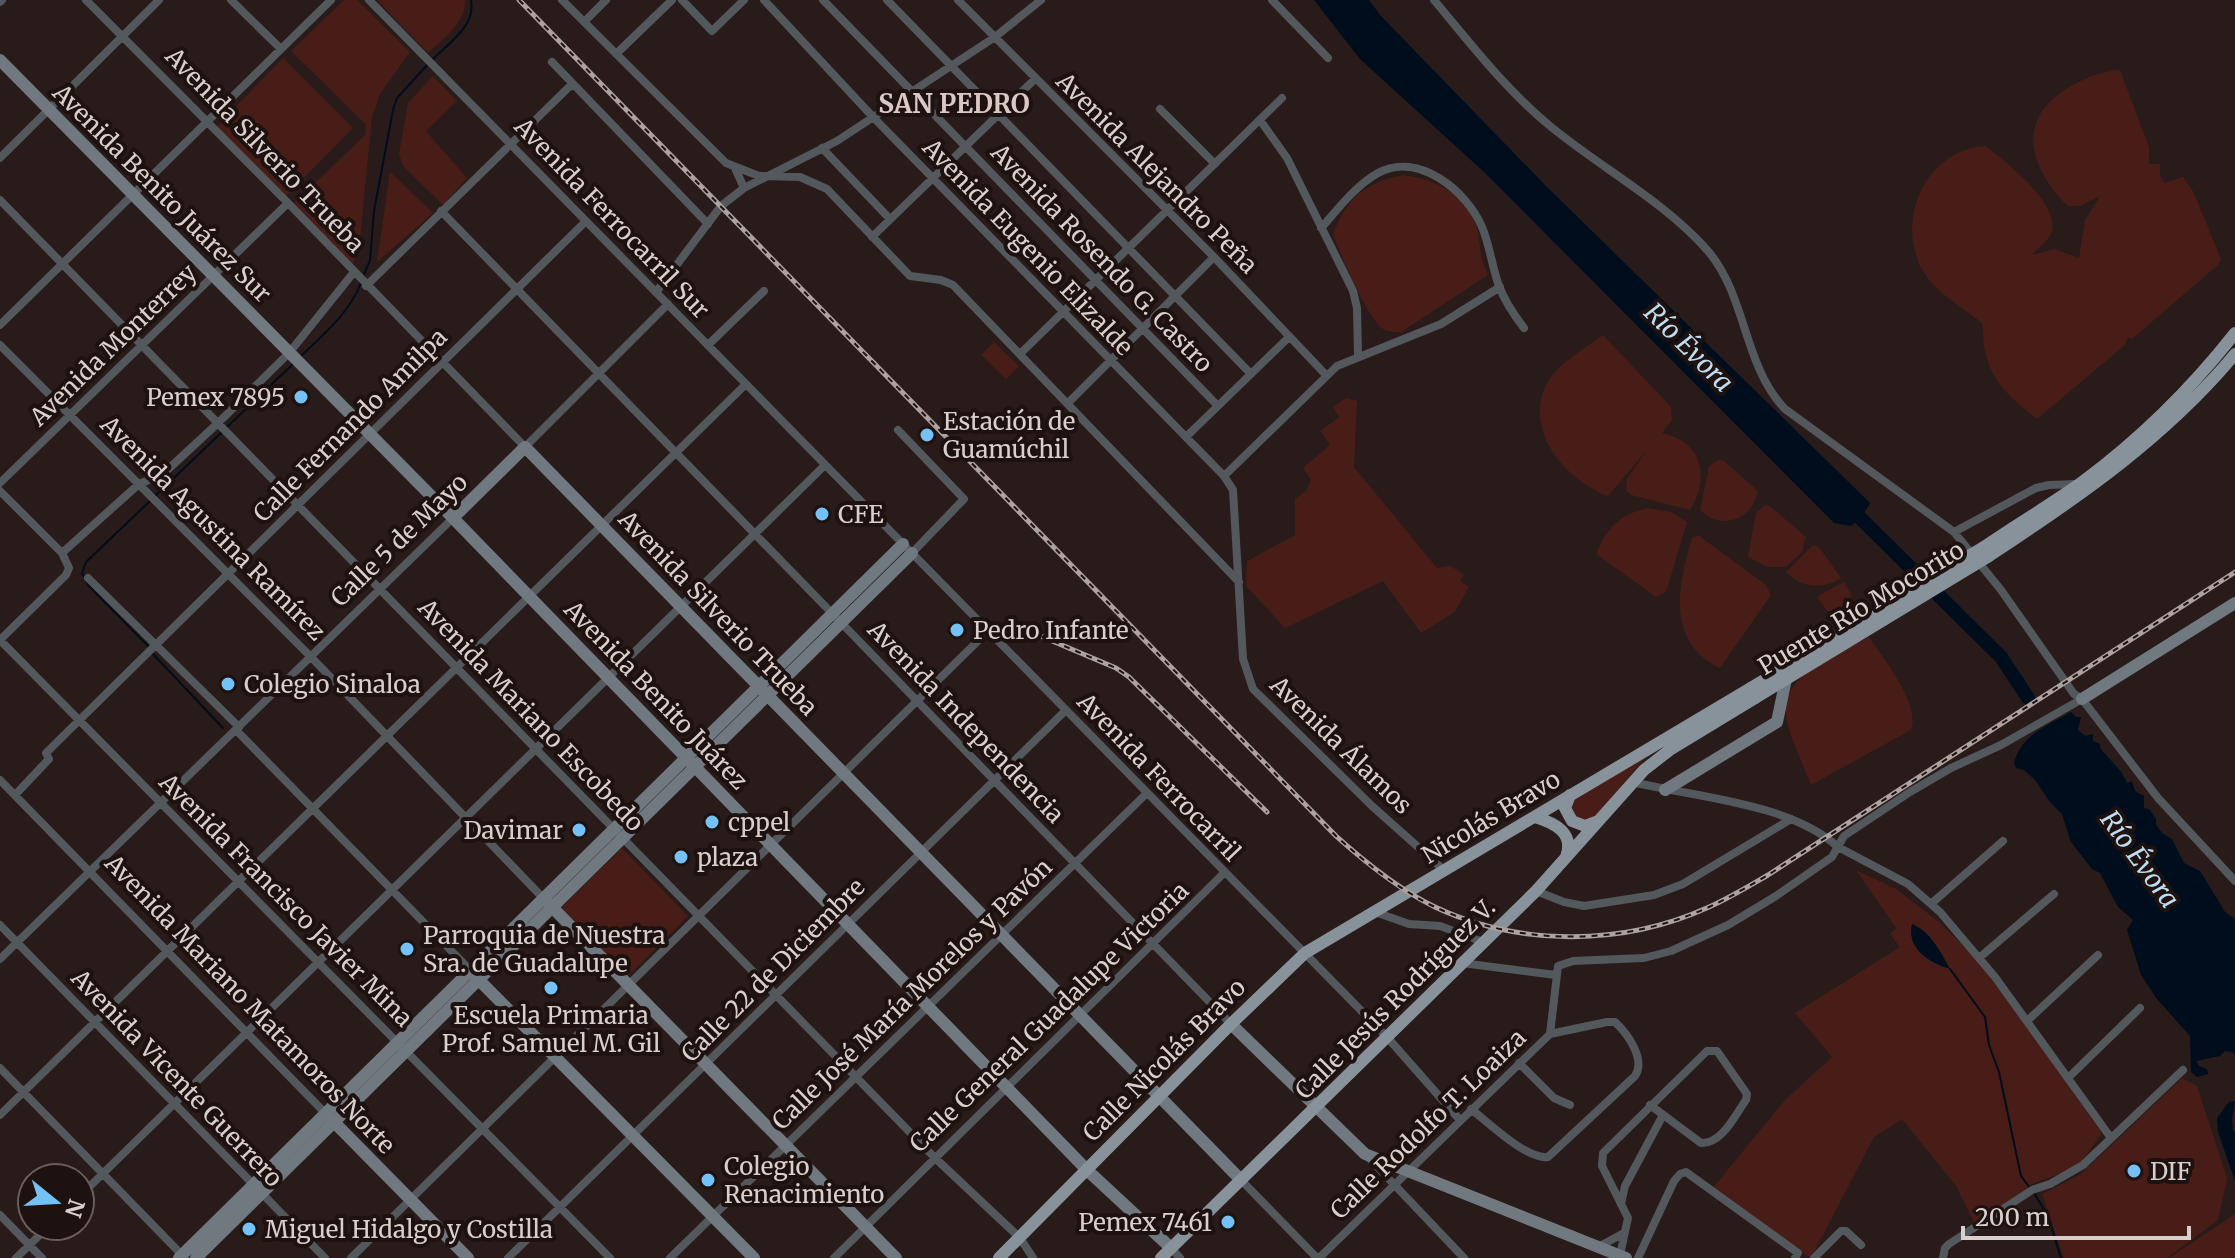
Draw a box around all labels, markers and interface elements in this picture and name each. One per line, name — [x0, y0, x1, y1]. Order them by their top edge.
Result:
street label: Avenida Silverio Trueba — [158, 40, 371, 259]
street label: Avenida Alejandro Peña — [1049, 65, 1264, 280]
street label: Avenida Benito Juárez Sur — [46, 77, 278, 309]
district label: SAN PEDRO — [878, 87, 1030, 120]
street label: Avenida Ferrocarril Sur — [507, 110, 716, 325]
street label: Avenida Eugenio Elizalde — [916, 131, 1140, 362]
street label: Avenida Rosendo G. Castro — [984, 136, 1219, 379]
street label: Avenida Monterrey — [22, 257, 203, 433]
water label: Río Évora — [1638, 295, 1741, 398]
street label: Calle Fernando Amilpa — [247, 321, 454, 528]
place label: Pemex 7895 — [146, 382, 285, 413]
marker: Pemex 7895 — [292, 388, 310, 406]
place label: Estación de Guamúchil — [943, 406, 1075, 465]
street label: Avenida Agustina Ramírez — [93, 408, 332, 647]
marker: Estación de Guamúchil — [918, 426, 936, 444]
street label: Calle 5 de Mayo — [324, 467, 474, 613]
place label: CFE — [838, 499, 884, 530]
street label: Avenida Silverio Trueba — [611, 503, 824, 722]
marker: CFE — [813, 505, 831, 523]
street label: Puente Río Mocorito — [1752, 534, 1970, 682]
street label: Avenida Mariano Escobedo — [411, 591, 650, 838]
street label: Avenida Benito Juárez — [557, 593, 754, 796]
street label: Avenida Independencia — [861, 614, 1071, 830]
place label: Pedro Infante — [973, 615, 1129, 646]
marker: Pedro Infante — [948, 621, 966, 639]
place label: Colegio Sinaloa — [244, 669, 421, 700]
street label: Avenida Álamos — [1263, 669, 1418, 820]
marker: Colegio Sinaloa — [219, 675, 237, 693]
street label: Avenida Ferrocarril — [1070, 686, 1247, 868]
street label: Nicolás Bravo — [1416, 764, 1566, 870]
street label: Avenida Francisco Javier Mina — [152, 766, 419, 1033]
water label: Río Évora — [2094, 803, 2187, 914]
place label: cppel — [728, 807, 790, 838]
marker: cppel — [703, 813, 721, 831]
place label: Davimar — [463, 815, 563, 846]
marker: Davimar — [570, 821, 588, 839]
place label: plaza — [697, 842, 758, 873]
street label: Avenida Mariano Matamoros Norte — [98, 847, 402, 1160]
marker: plaza — [672, 848, 690, 866]
street label: Calle José María Morelos y Pavón — [765, 852, 1059, 1136]
street label: Calle 22 de Diciembre — [675, 872, 871, 1068]
street label: Calle General Guadalupe Victoria — [903, 875, 1195, 1159]
street label: Calle Jesús Rodríguez V. — [1288, 892, 1502, 1106]
place label: Parroquia de Nuestra Sra. de Guadalupe — [423, 920, 666, 979]
marker: Parroquia de Nuestra Sra. de Guadalupe — [398, 940, 416, 958]
street label: Avenida Vicente Guerrero — [64, 962, 289, 1194]
street label: Calle Nicolás Bravo — [1076, 972, 1252, 1148]
marker: Escuela Primaria Prof. Samuel M. Gil — [542, 979, 560, 997]
place label: Escuela Primaria Prof. Samuel M. Gil — [442, 1000, 660, 1059]
street label: Calle Rodolfo T. Loaiza — [1324, 1022, 1533, 1226]
place label: Colegio Renacimiento — [724, 1151, 884, 1210]
place label: DIF — [2150, 1156, 2192, 1187]
north arrow — [16, 1162, 96, 1242]
marker: DIF — [2125, 1162, 2143, 1180]
marker: Colegio Renacimiento — [699, 1171, 717, 1189]
scale bar — [1963, 1190, 2189, 1240]
text: N — [59, 1196, 91, 1221]
text: 200 m — [1975, 1202, 2050, 1233]
place label: Pemex 7461 — [1078, 1207, 1212, 1238]
marker: Pemex 7461 — [1219, 1213, 1237, 1231]
place label: Miguel Hidalgo y Costilla — [265, 1214, 553, 1245]
marker: Miguel Hidalgo y Costilla — [240, 1220, 258, 1238]

